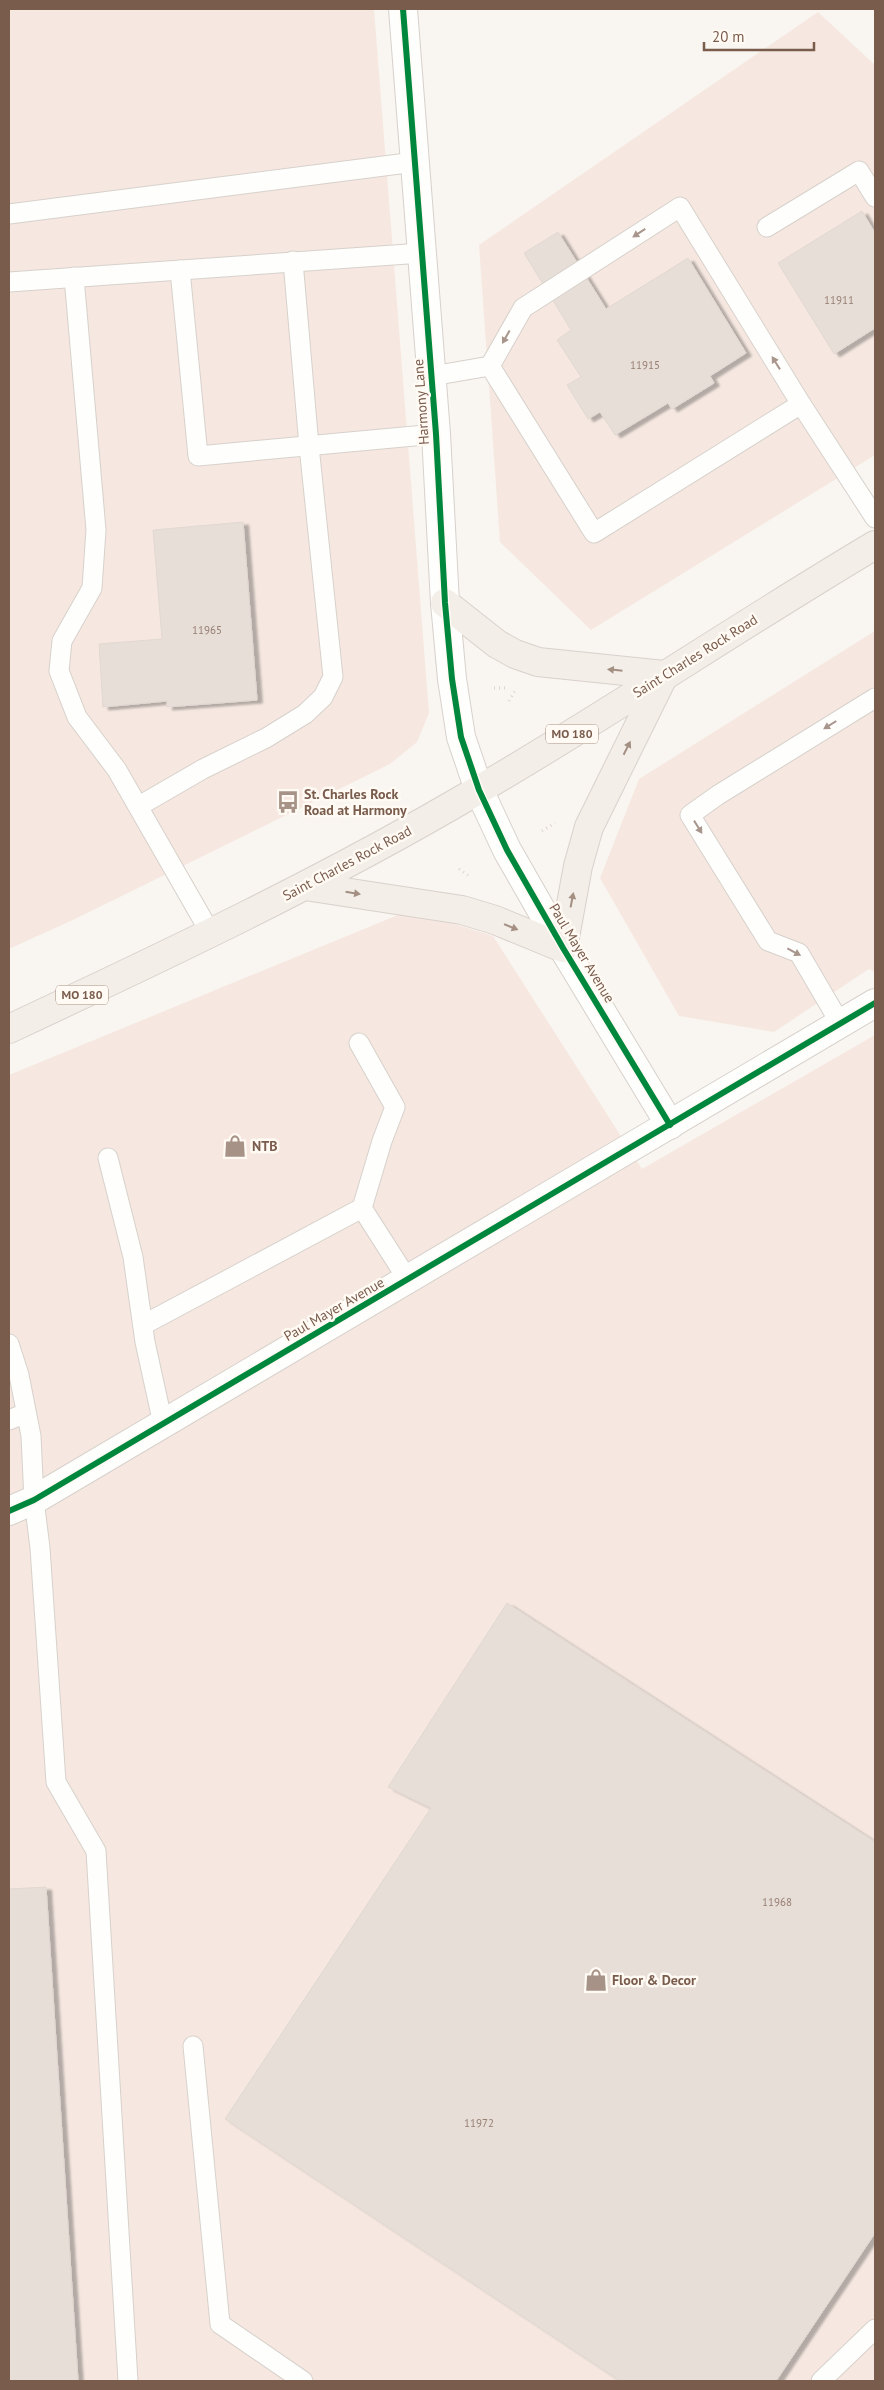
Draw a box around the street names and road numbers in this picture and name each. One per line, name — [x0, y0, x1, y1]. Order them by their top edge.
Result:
street label: Harmony Lane — [409, 358, 433, 446]
street label: Saint Charles Rock Road — [629, 610, 761, 702]
road number: MO 180 — [546, 724, 598, 744]
street label: Saint Charles Rock Road — [279, 821, 415, 905]
street label: Paul Mayer Avenue — [545, 900, 619, 1006]
road number: MO 180 — [56, 986, 108, 1004]
street label: Paul Mayer Avenue — [281, 1273, 387, 1345]

